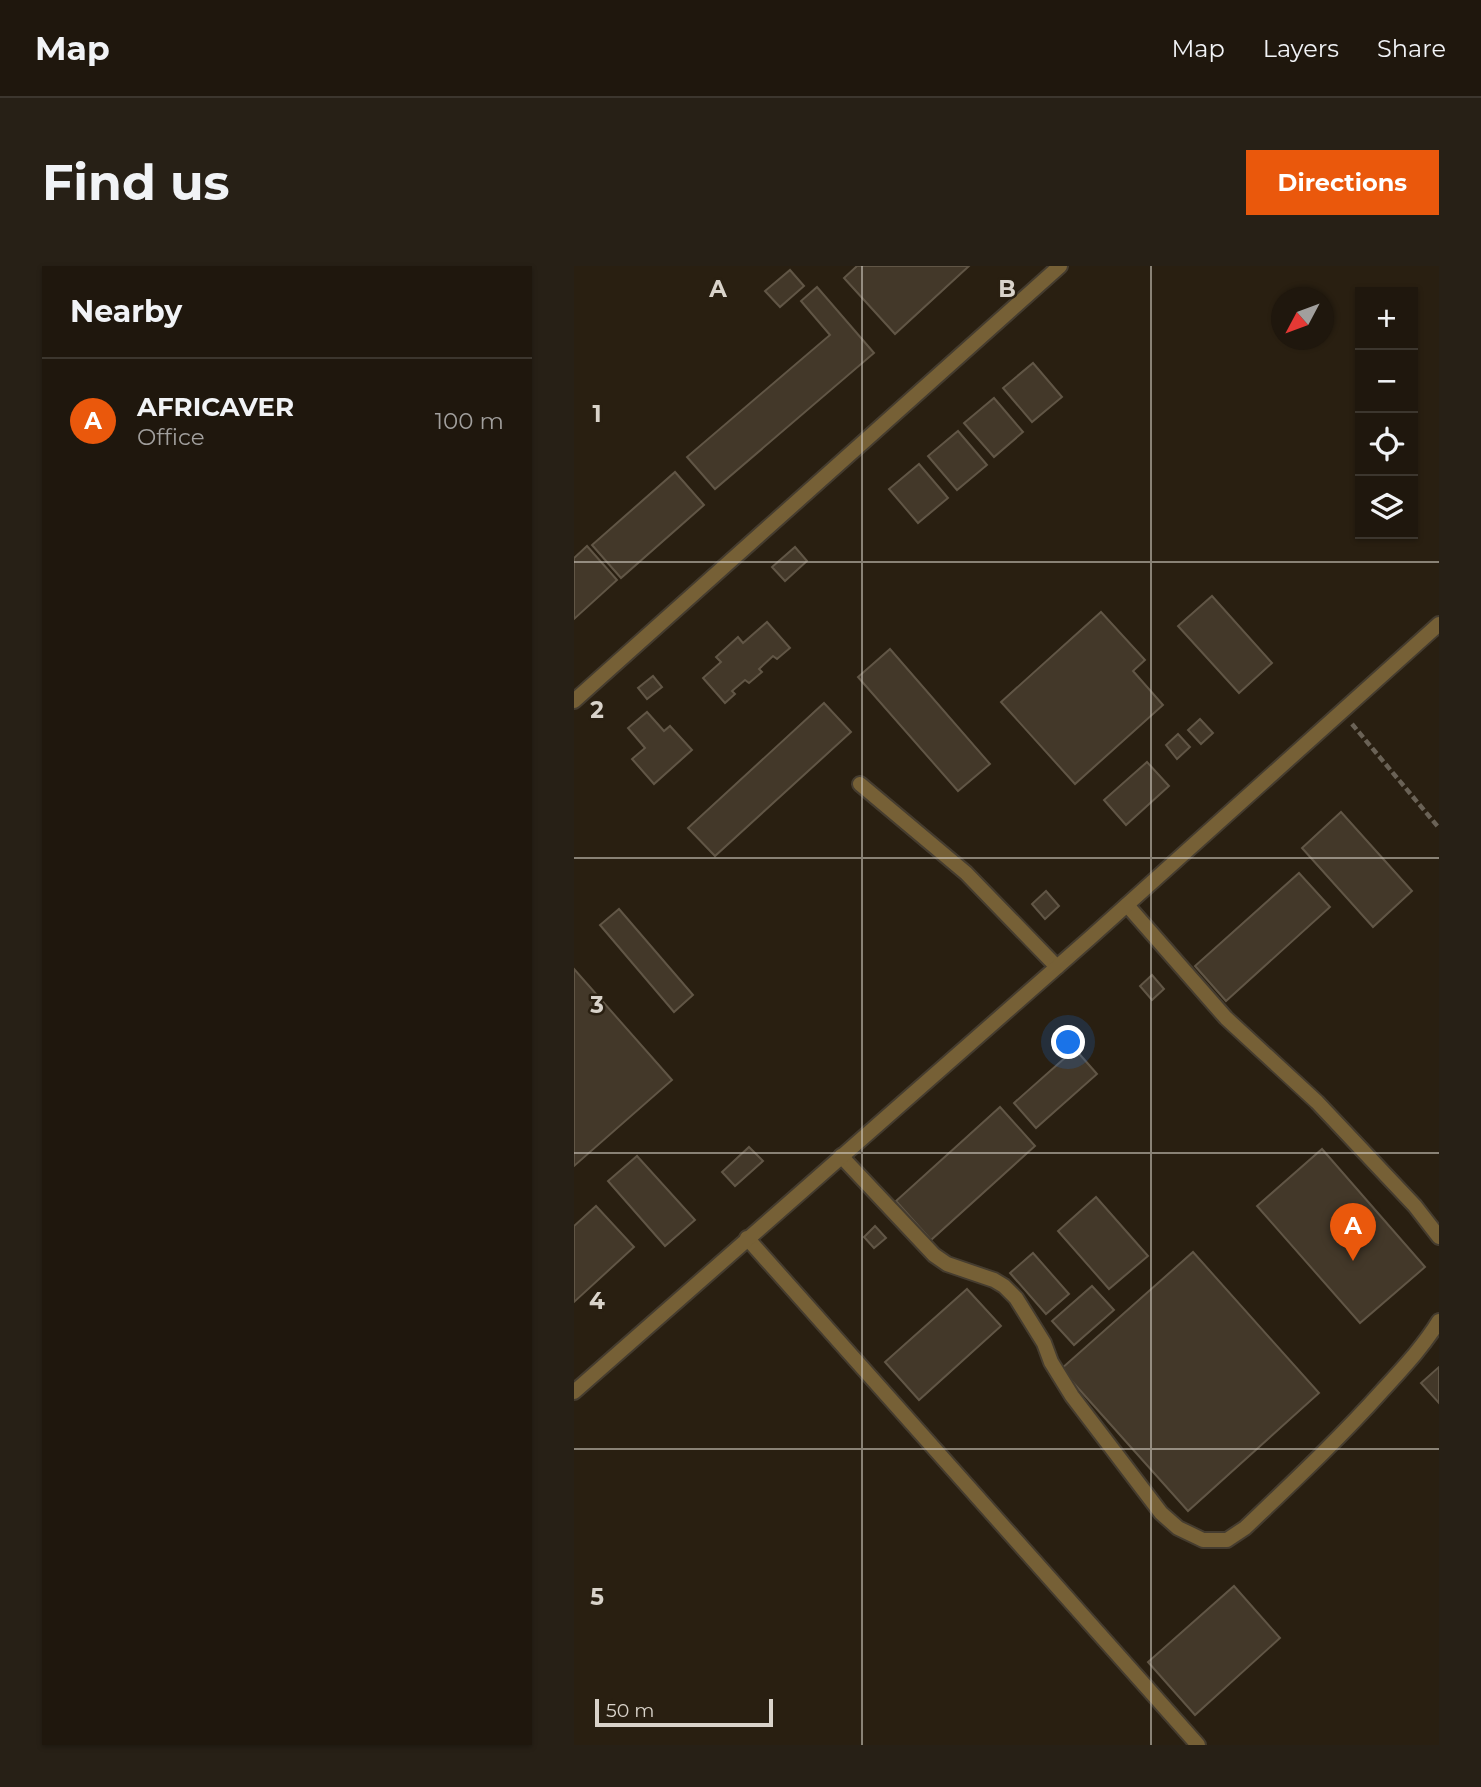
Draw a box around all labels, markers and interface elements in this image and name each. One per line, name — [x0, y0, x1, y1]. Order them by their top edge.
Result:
text: Map — [35, 28, 110, 68]
text: Map — [1171, 34, 1225, 63]
text: Layers — [1263, 34, 1339, 63]
text: Share — [1377, 34, 1446, 63]
button: Directions — [1246, 150, 1439, 215]
text: Find us — [42, 153, 230, 212]
text: A — [708, 275, 727, 303]
text: B — [998, 275, 1016, 303]
north arrow — [1271, 287, 1334, 350]
map controls — [1355, 287, 1418, 539]
button: + — [1355, 287, 1418, 350]
text: Nearby — [70, 293, 182, 330]
button: − — [1355, 350, 1418, 413]
text: AFRICAVER — [137, 391, 294, 423]
text: 1 — [592, 400, 602, 428]
text: A — [84, 407, 102, 435]
text: 100 m — [435, 407, 504, 435]
button: locate — [1355, 413, 1418, 476]
text: Office — [137, 423, 205, 451]
button: layers — [1355, 476, 1418, 539]
text: 2 — [590, 696, 604, 724]
text: 3 — [589, 991, 604, 1019]
your location — [1051, 1025, 1085, 1059]
pin: A — [1330, 1203, 1376, 1261]
text: 4 — [589, 1287, 605, 1315]
text: 5 — [590, 1583, 604, 1611]
scale bar — [595, 1696, 774, 1728]
text: 50 m — [606, 1699, 654, 1722]

